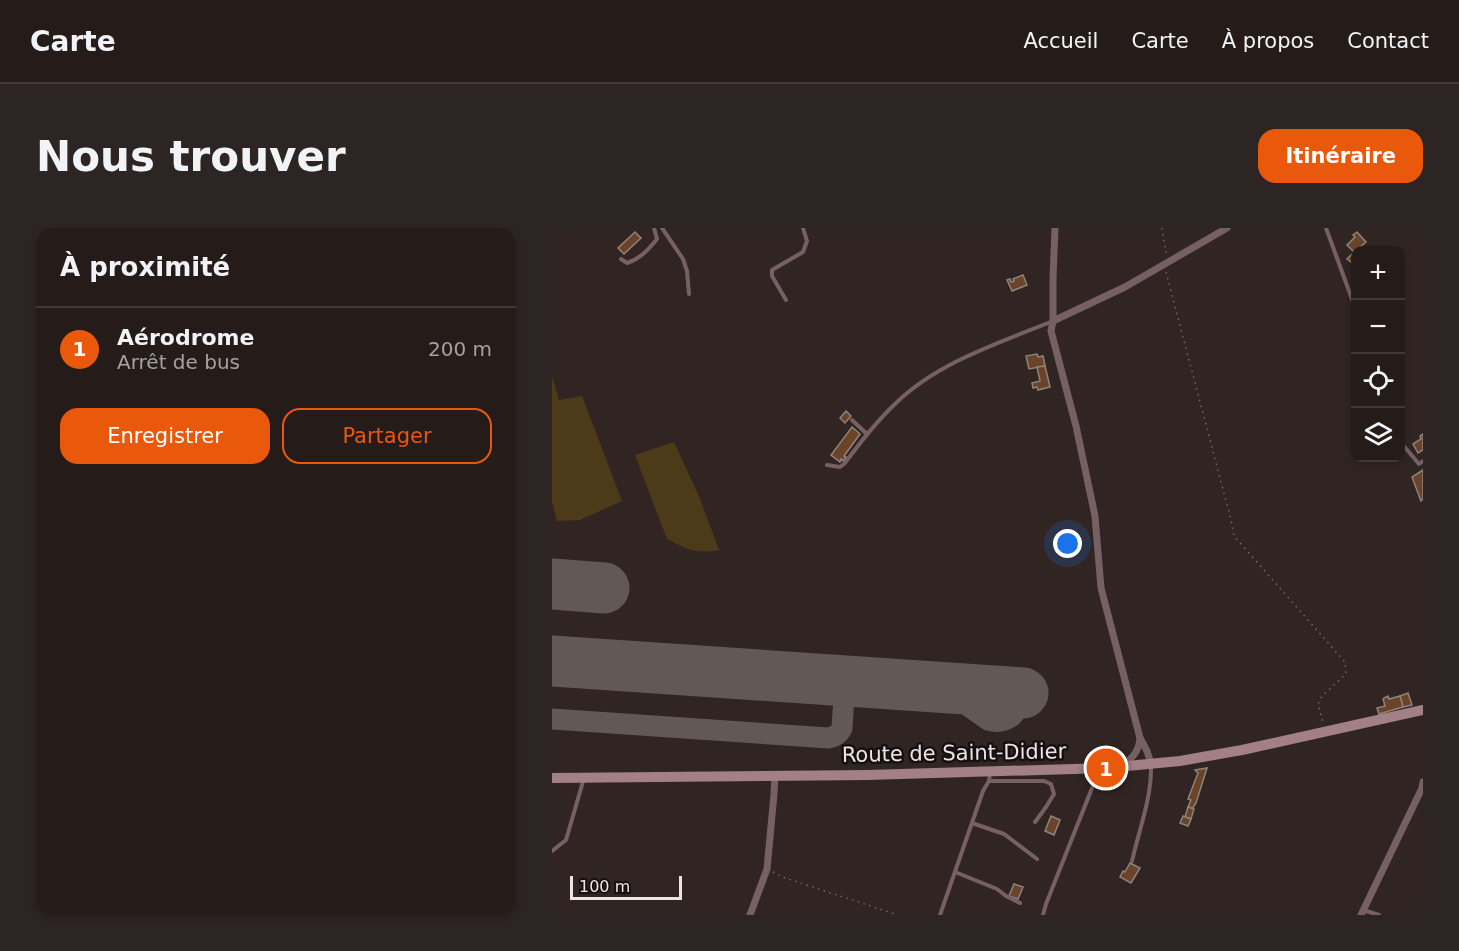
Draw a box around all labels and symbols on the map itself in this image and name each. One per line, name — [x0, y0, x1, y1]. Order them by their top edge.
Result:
your location — [1053, 529, 1082, 558]
street label: Route de Saint-Didier — [842, 739, 1067, 767]
pin: 1 — [1086, 746, 1126, 790]
scale bar — [570, 873, 682, 900]

